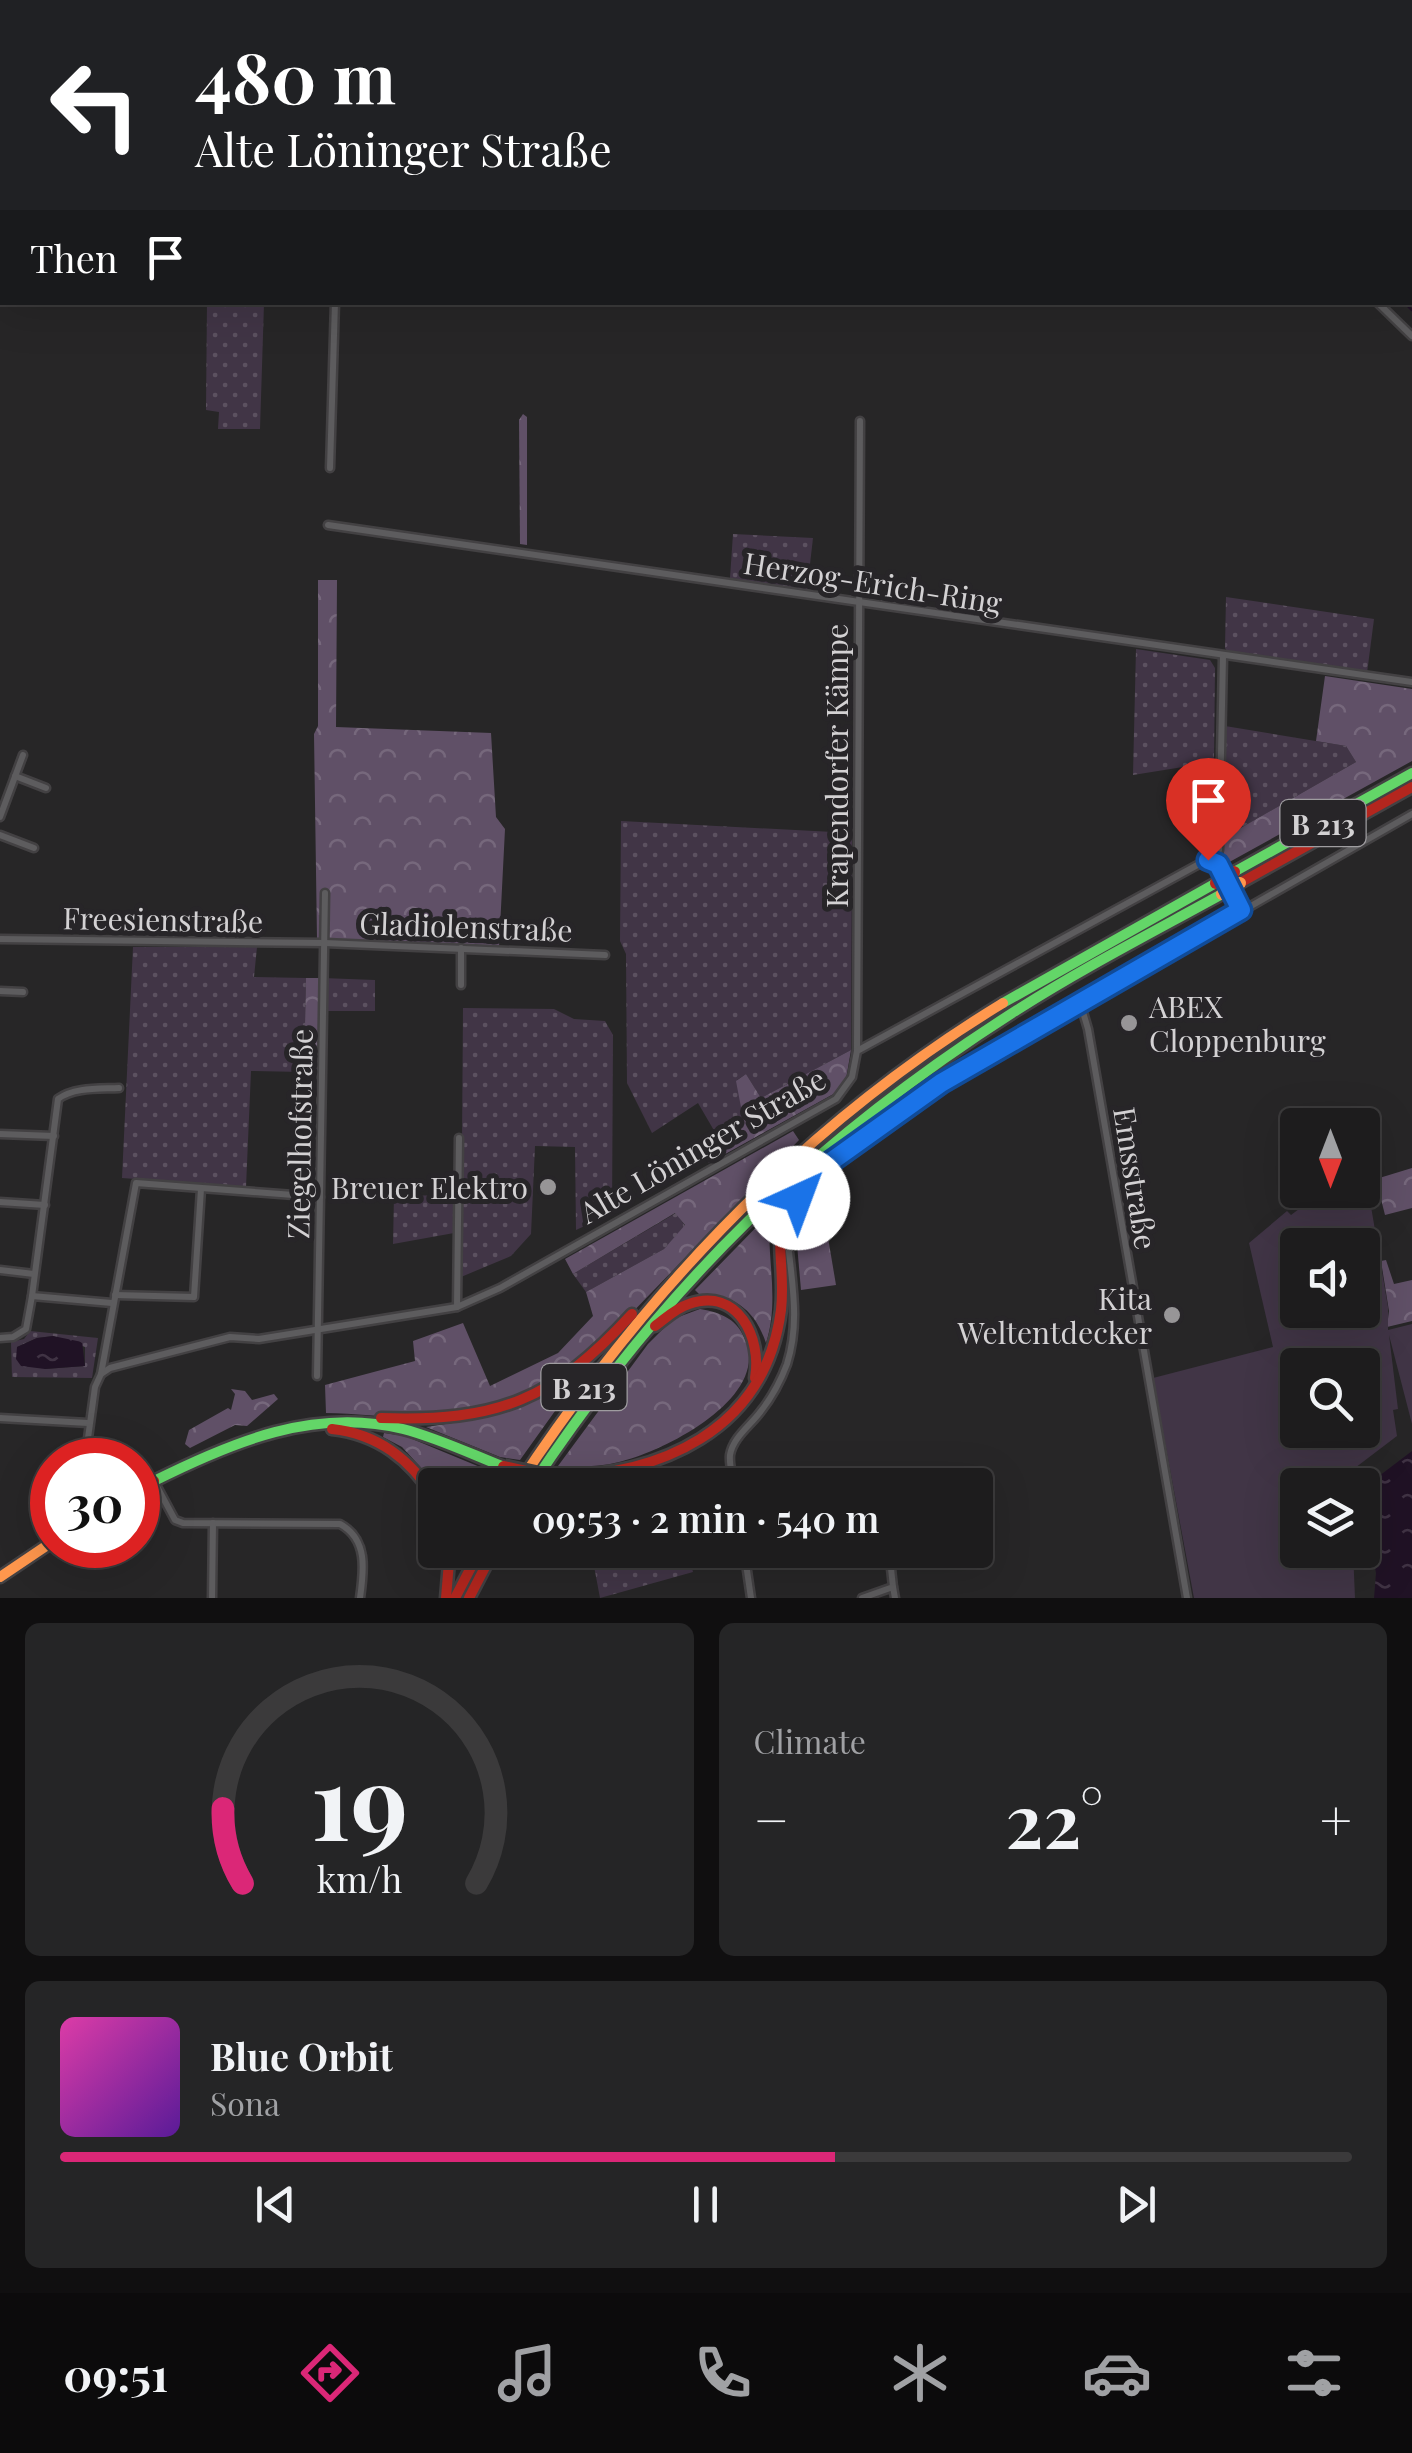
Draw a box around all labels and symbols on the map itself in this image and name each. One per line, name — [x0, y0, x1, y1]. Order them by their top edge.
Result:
street label: Herzog-Erich-Ring — [741, 542, 1005, 622]
street label: Krapendorfer Kämpe — [816, 624, 856, 908]
pin — [1166, 758, 1251, 861]
road number: B 213 — [1280, 800, 1366, 846]
street label: Freesienstraße — [62, 897, 264, 941]
street label: Gladiolenstraße — [359, 902, 573, 950]
place label: ABEX Cloppenburg — [1148, 986, 1326, 1060]
marker: ABEX Cloppenburg — [1118, 1012, 1140, 1034]
street label: Ziegelhofstraße — [277, 1029, 321, 1239]
street label: Alte Löninger Straße — [571, 1058, 832, 1232]
street label: Emsstraße — [1105, 1104, 1167, 1252]
north arrow — [1280, 1108, 1380, 1208]
position arrow — [746, 1146, 850, 1250]
place label: Breuer Elektro — [331, 1167, 528, 1207]
marker: Breuer Elektro — [537, 1176, 559, 1198]
place label: Kita Weltentdecker — [956, 1278, 1152, 1352]
marker: Kita Weltentdecker — [1161, 1304, 1183, 1326]
road number: B 213 — [542, 1364, 626, 1410]
speed limit sign: 30 — [30, 1438, 160, 1568]

